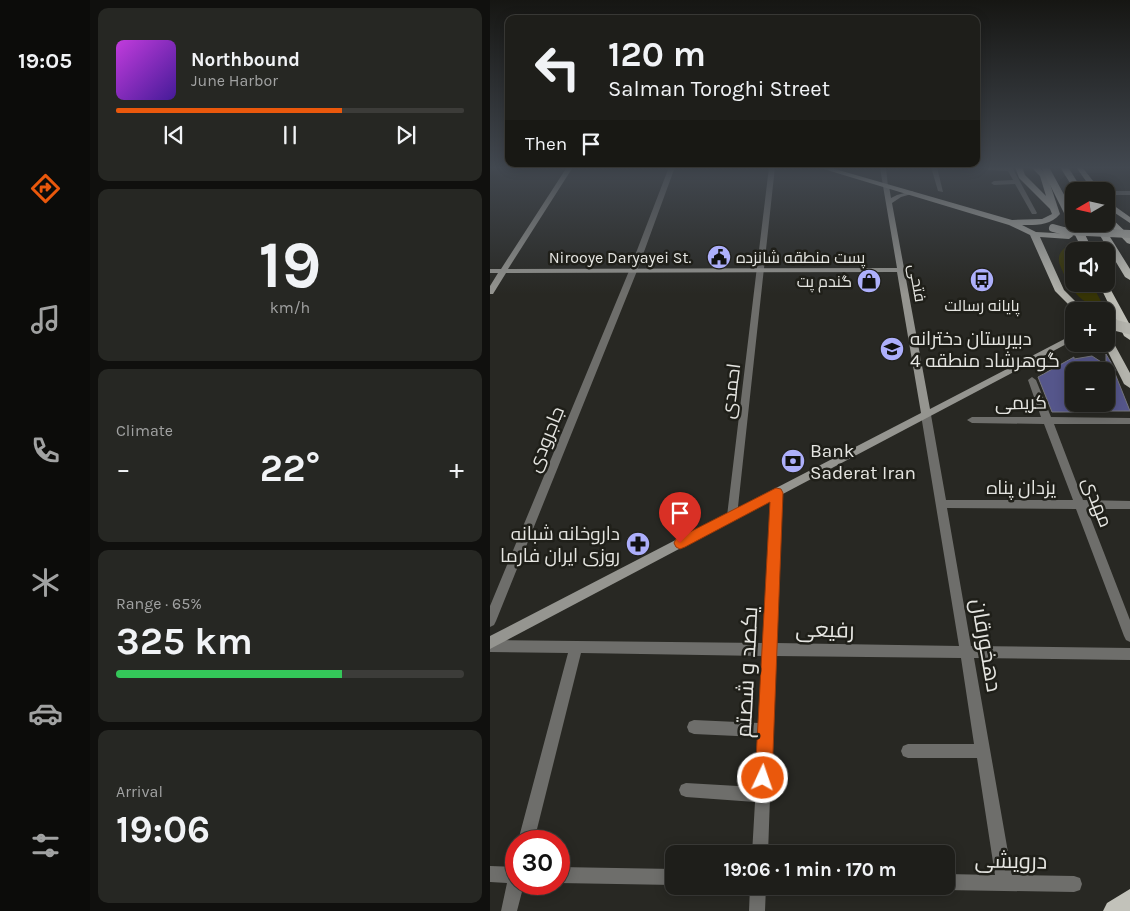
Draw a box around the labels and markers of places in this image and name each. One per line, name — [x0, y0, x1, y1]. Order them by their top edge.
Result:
public building icon: پست منطقه شانزده — [706, 244, 732, 270]
place label: پست منطقه شانزده — [736, 248, 866, 269]
bus stop icon: پایانه رسالت — [969, 267, 995, 293]
shop icon: گندم پت — [856, 268, 882, 294]
place label: گندم پت — [797, 272, 852, 293]
place label: پایانه رسالت — [945, 296, 1020, 317]
place label: دبیرستان دخترانه گوهرشاد منطقه 4 — [910, 328, 1060, 372]
school or university icon: دبیرستان دخترانه گوهرشاد منطقه 4 — [879, 336, 905, 362]
place label: Bank Saderat Iran — [810, 440, 916, 484]
bank icon: Bank Saderat Iran — [780, 448, 806, 474]
pin — [659, 492, 701, 543]
place label: داروخانه شبانه روزی ایران فارما — [500, 523, 620, 567]
pharmacy icon: داروخانه شبانه روزی ایران فارما — [625, 531, 651, 557]

